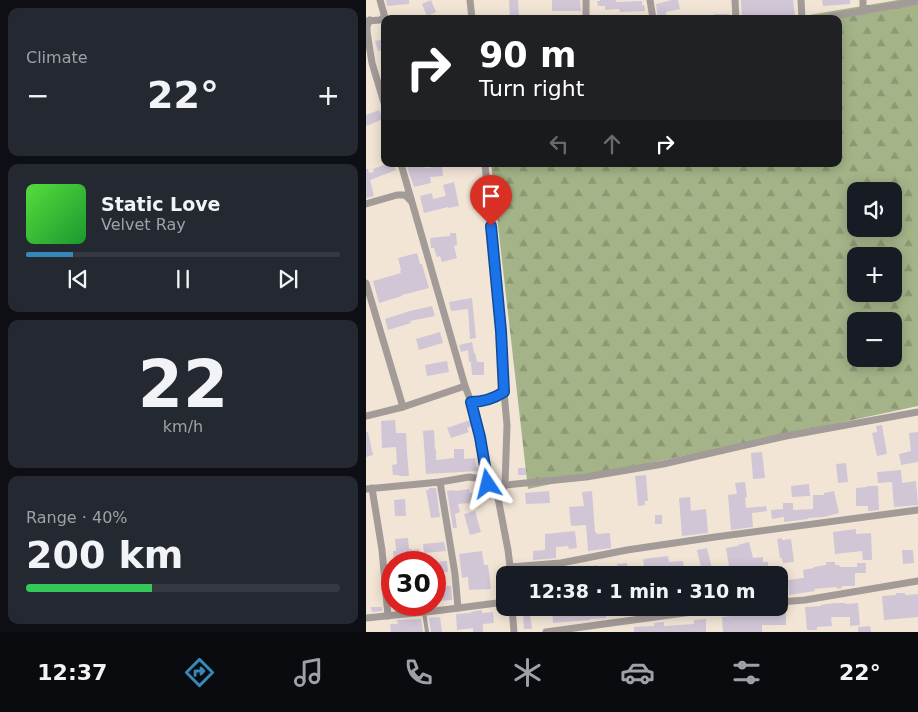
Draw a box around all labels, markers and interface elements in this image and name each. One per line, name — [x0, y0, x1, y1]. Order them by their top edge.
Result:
icon: right — [396, 35, 461, 100]
text: 90 m — [479, 35, 576, 75]
text: Climate — [26, 48, 88, 67]
text: 22° — [147, 73, 219, 117]
text: Turn right — [479, 76, 584, 101]
text: − — [26, 79, 49, 112]
text: + — [317, 79, 340, 112]
icon: left — [545, 130, 573, 158]
icon: ahead — [598, 130, 626, 158]
icon: right — [651, 130, 679, 158]
pin — [470, 175, 512, 226]
icon: arrive — [477, 182, 505, 210]
map controls — [847, 182, 902, 367]
button: sound — [847, 182, 902, 237]
text: Static Love — [101, 193, 221, 215]
text: Velvet Ray — [101, 215, 186, 234]
button: + — [847, 247, 902, 302]
icon: previous — [64, 265, 92, 293]
icon: pause — [169, 265, 197, 293]
icon: next — [274, 265, 302, 293]
button: − — [847, 312, 902, 367]
text: 22 — [138, 347, 228, 422]
text: km/h — [163, 417, 203, 436]
position arrow — [461, 457, 513, 509]
text: Range · 40% — [26, 508, 128, 527]
text: 200 km — [26, 533, 183, 577]
speed limit sign: 30 — [381, 551, 446, 616]
text: 12:38 · 1 min · 310 m — [528, 580, 756, 602]
icon: directions — [182, 655, 217, 690]
icon: music — [291, 655, 326, 690]
icon: phone — [401, 655, 436, 690]
icon: climate — [510, 655, 545, 690]
icon: car — [620, 655, 655, 690]
icon: filters — [729, 655, 764, 690]
text: 12:37 — [37, 660, 107, 685]
text: 22° — [839, 660, 881, 685]

